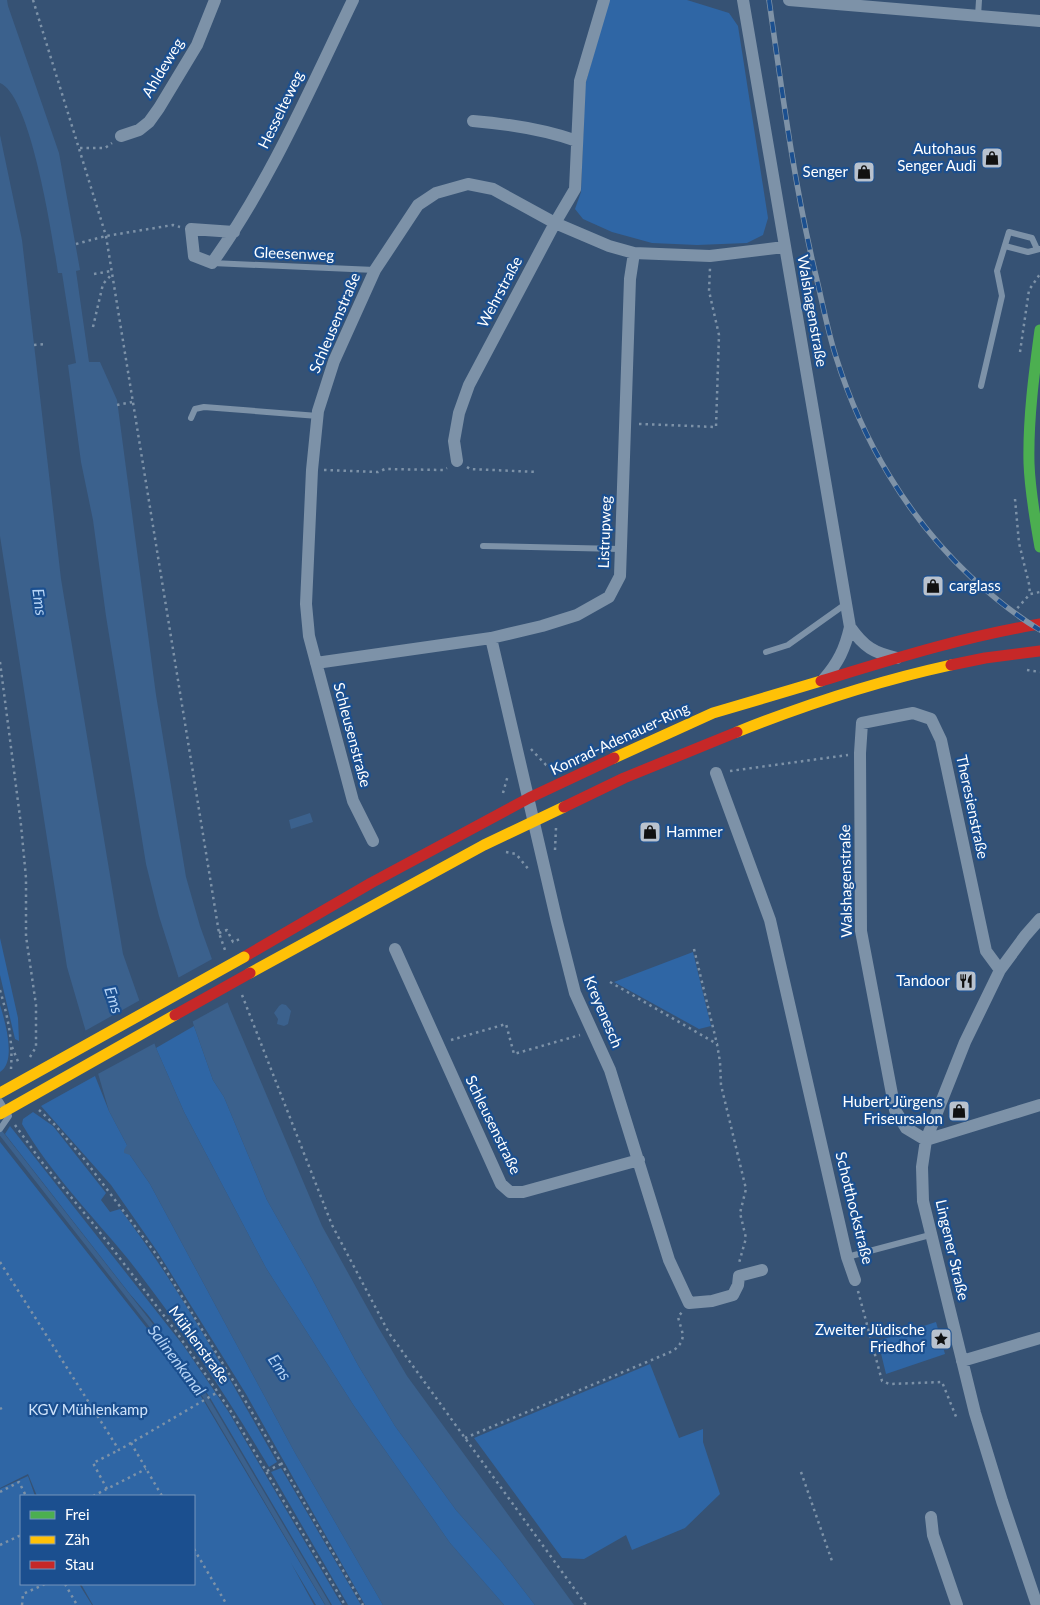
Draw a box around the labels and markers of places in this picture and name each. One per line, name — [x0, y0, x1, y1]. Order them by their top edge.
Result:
place label: Autohaus Senger Audi — [897, 139, 976, 174]
shop icon: Autohaus Senger Audi — [980, 146, 1004, 170]
shop icon: Senger — [852, 160, 876, 184]
place label: Senger — [803, 162, 849, 180]
shop icon: carglass — [921, 574, 945, 598]
place label: carglass — [949, 576, 1001, 594]
shop icon: Hammer — [638, 820, 662, 844]
place label: Hammer — [666, 822, 723, 840]
restaurant icon: Tandoor — [954, 969, 978, 993]
place label: Tandoor — [896, 971, 951, 989]
place label: Hubert Jürgens Friseursalon — [843, 1092, 943, 1127]
shop icon: Hubert Jürgens Friseursalon — [947, 1099, 971, 1123]
place label: Zweiter Jüdische Friedhof — [815, 1320, 926, 1355]
place icon: Zweiter Jüdische Friedhof — [929, 1327, 953, 1351]

